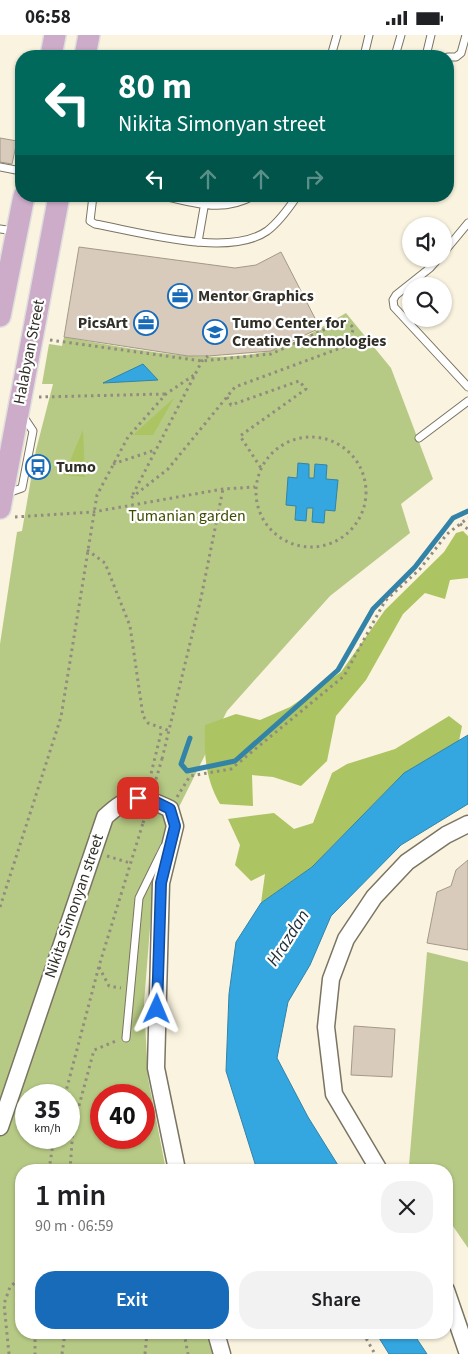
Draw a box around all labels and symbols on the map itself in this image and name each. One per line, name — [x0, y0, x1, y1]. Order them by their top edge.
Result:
office icon: Mentor Graphics — [167, 283, 193, 309]
place label: Mentor Graphics — [198, 285, 314, 307]
street label: Halabyan Street — [8, 297, 50, 406]
office icon: PicsArt — [133, 310, 159, 336]
place label: PicsArt — [78, 312, 128, 334]
place label: Tumo Center for Creative Technologies — [232, 312, 386, 352]
school or university icon: Tumo Center for Creative Technologies — [202, 319, 228, 345]
bus stop icon: Tumo — [25, 454, 51, 480]
place label: Tumo — [56, 456, 96, 478]
park label: Tumanian garden — [128, 505, 246, 527]
pin — [117, 777, 159, 819]
street label: Nikita Simonyan street — [39, 830, 109, 981]
water label: Hrazdan — [260, 905, 316, 971]
position arrow — [130, 982, 182, 1034]
speed limit sign: 40 — [90, 1084, 155, 1149]

